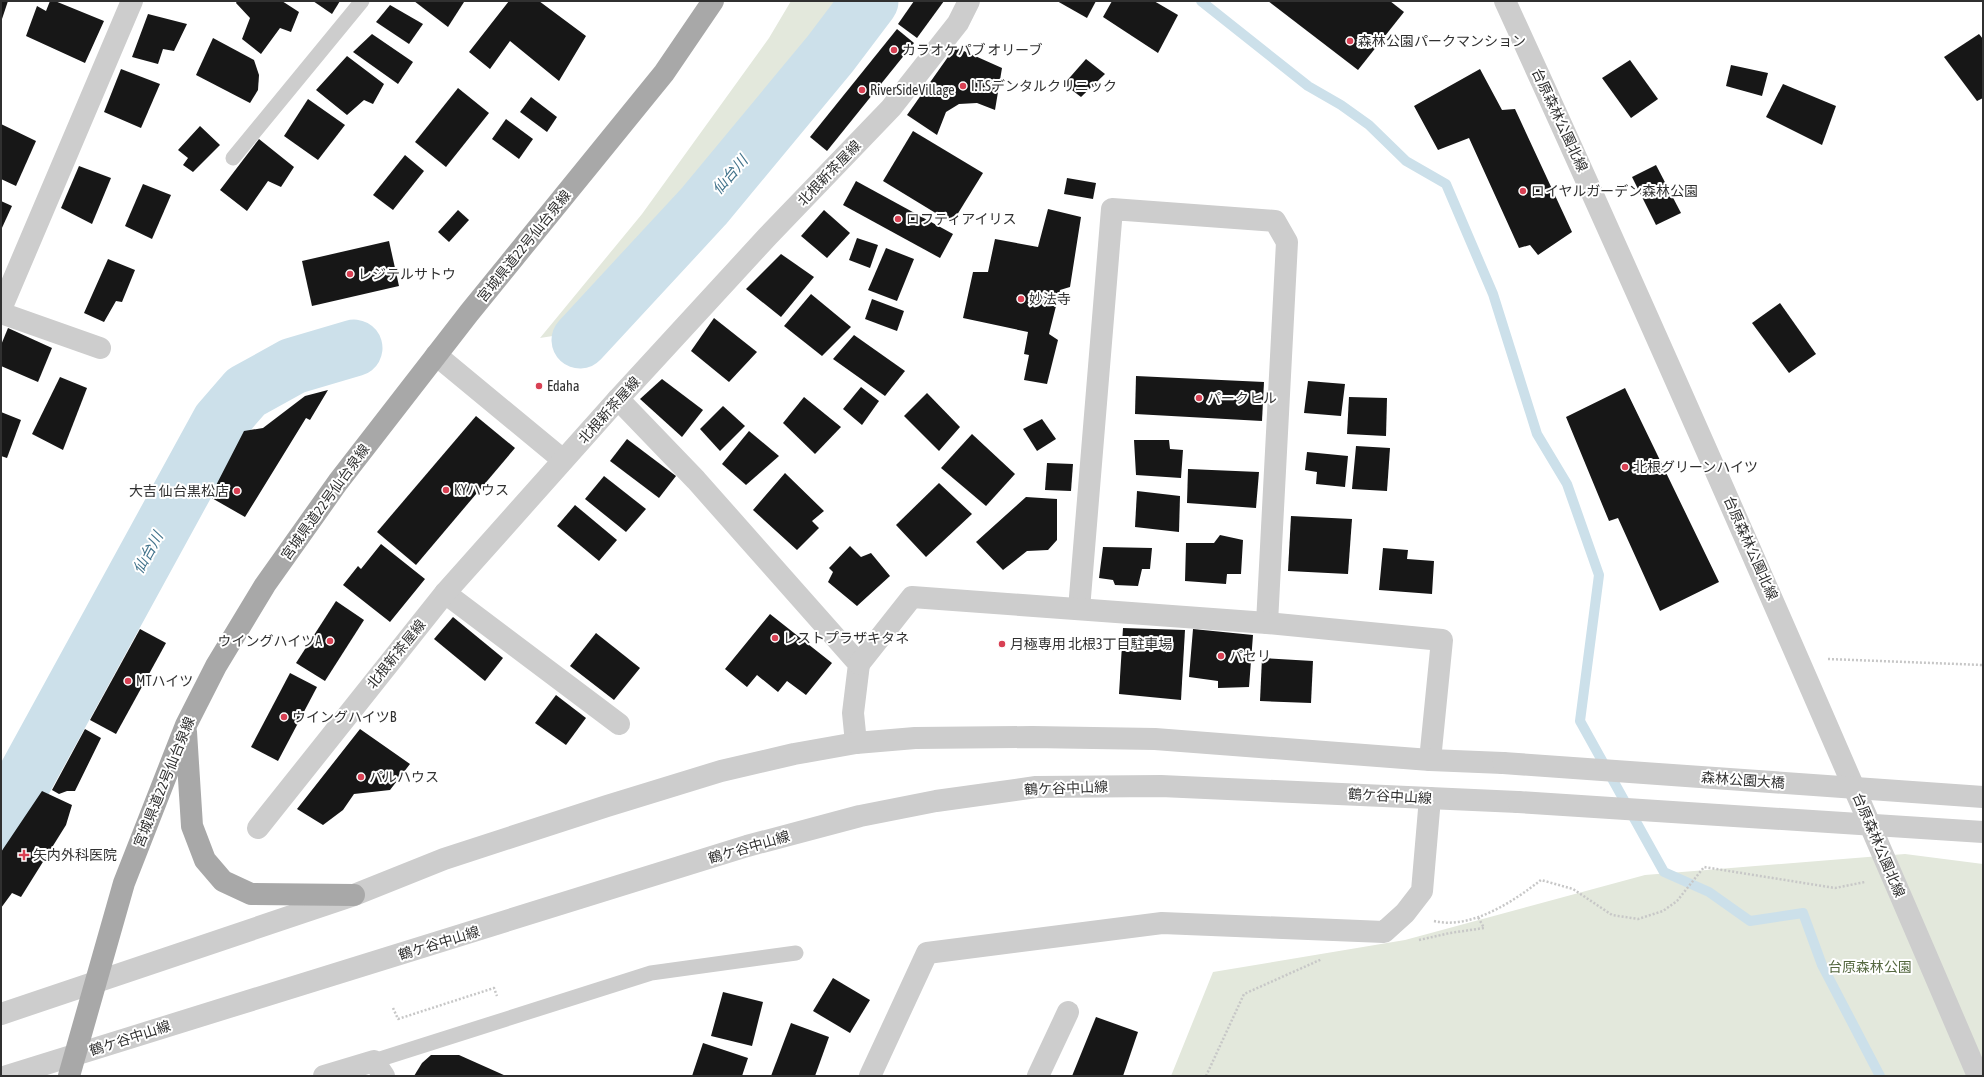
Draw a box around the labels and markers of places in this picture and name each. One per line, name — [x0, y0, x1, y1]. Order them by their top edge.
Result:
place label: 森林公園パークマンション — [1358, 33, 1526, 49]
marker: 森林公園パークマンション — [1345, 36, 1355, 46]
place label: カラオケパブ オリーブ — [902, 42, 1043, 58]
marker: カラオケパブ オリーブ — [889, 45, 899, 55]
place label: I.T.Sデンタルクリニック — [971, 78, 1117, 94]
marker: I.T.Sデンタルクリニック — [958, 81, 968, 91]
place label: RiverSideVillage — [870, 82, 955, 98]
marker: RiverSideVillage — [857, 85, 867, 95]
place label: ロイヤルガーデン森林公園 — [1531, 183, 1698, 199]
marker: ロイヤルガーデン森林公園 — [1518, 186, 1528, 196]
place label: ロフティアイリス — [906, 211, 1016, 227]
marker: ロフティアイリス — [893, 214, 903, 224]
place label: レジテルサトウ — [358, 266, 456, 282]
marker: レジテルサトウ — [345, 269, 355, 279]
place label: 妙法寺 — [1029, 291, 1071, 307]
marker: 妙法寺 — [1016, 294, 1026, 304]
place label: Edaha — [547, 378, 579, 394]
marker: Edaha — [534, 381, 544, 391]
place label: パークヒル — [1207, 390, 1277, 406]
marker: パークヒル — [1194, 393, 1204, 403]
place label: 北根グリーンハイツ — [1633, 459, 1758, 475]
marker: 北根グリーンハイツ — [1620, 462, 1630, 472]
place label: KYハウス — [454, 482, 509, 498]
place label: 大吉 仙台黒松店 — [129, 483, 229, 499]
marker: KYハウス — [441, 485, 451, 495]
marker: 大吉 仙台黒松店 — [232, 486, 242, 496]
place label: レストプラザキタネ — [783, 630, 909, 646]
place label: ウイングハイツA — [217, 633, 322, 649]
marker: レストプラザキタネ — [770, 633, 780, 643]
marker: ウイングハイツA — [325, 636, 335, 646]
place label: 月極専用 北根3丁目駐車場 — [1010, 636, 1173, 652]
marker: 月極専用 北根3丁目駐車場 — [997, 639, 1007, 649]
place label: パセリ — [1229, 648, 1271, 664]
marker: パセリ — [1216, 651, 1226, 661]
place label: MTハイツ — [136, 673, 193, 689]
marker: MTハイツ — [123, 676, 133, 686]
place label: ウイングハイツB — [292, 709, 397, 725]
marker: ウイングハイツB — [279, 712, 289, 722]
place label: パルハウス — [369, 769, 439, 785]
marker: パルハウス — [356, 772, 366, 782]
place label: 矢内外科医院 — [33, 847, 117, 863]
marker: 矢内外科医院 — [18, 849, 30, 861]

